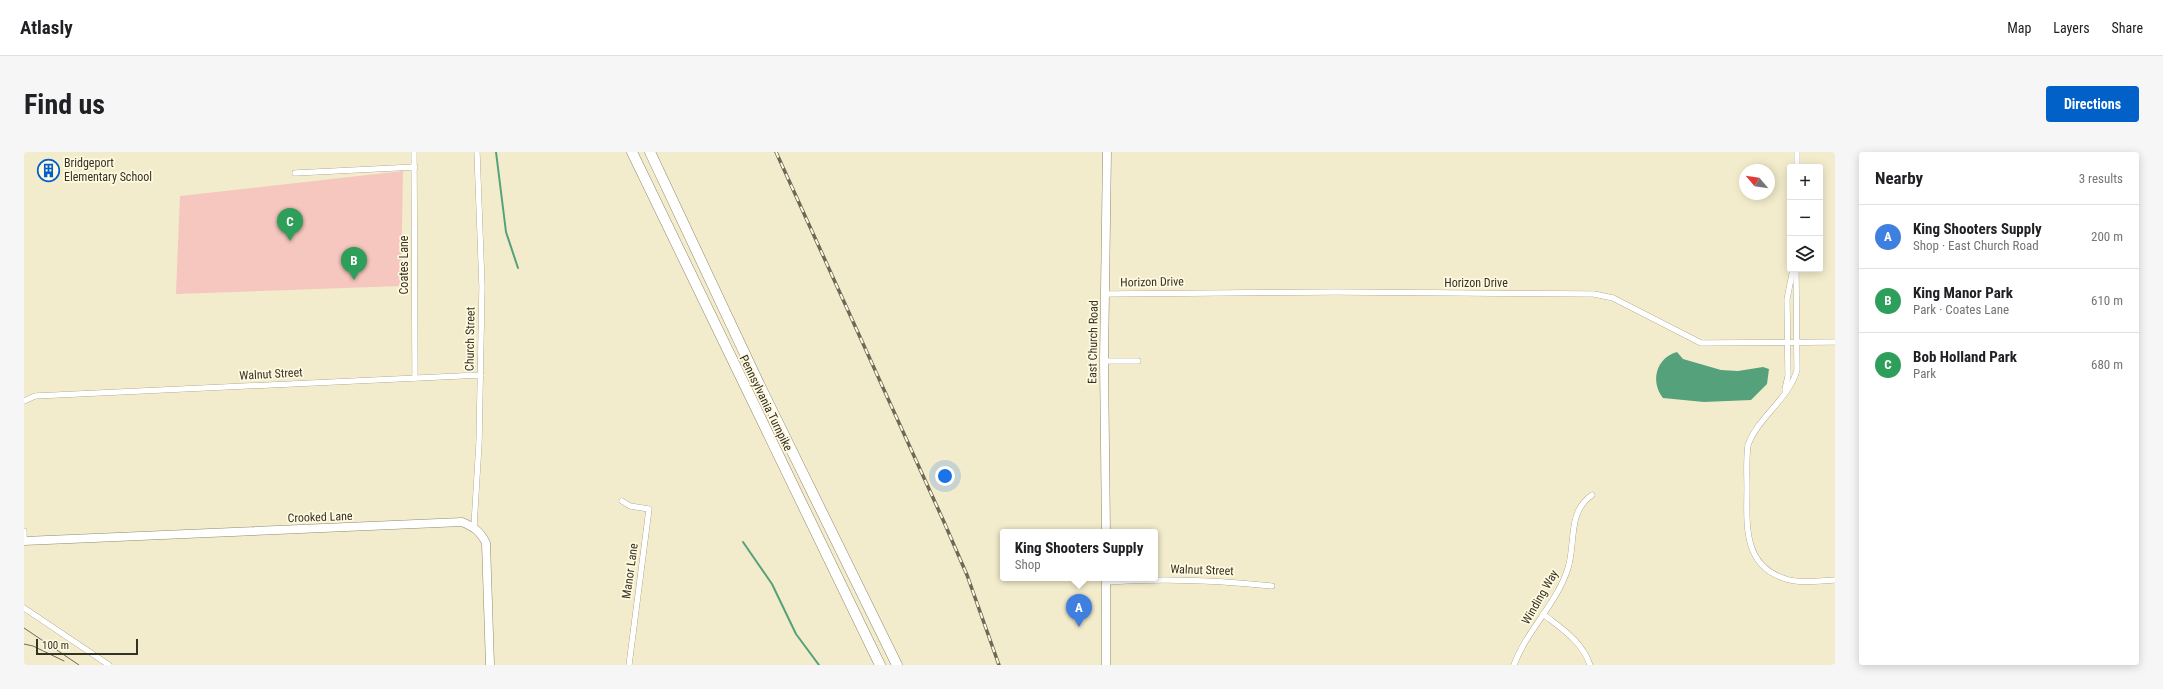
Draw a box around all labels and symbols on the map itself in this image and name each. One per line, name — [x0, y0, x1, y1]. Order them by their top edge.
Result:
place label: Bridgeport Elementary School — [64, 156, 152, 184]
building icon: Bridgeport Elementary School — [36, 157, 62, 183]
north arrow — [1739, 164, 1775, 200]
pin: C — [277, 208, 303, 241]
street label: Coates Lane — [397, 235, 411, 294]
pin: B — [341, 247, 367, 280]
street label: Horizon Drive — [1120, 274, 1184, 290]
street label: Horizon Drive — [1444, 276, 1508, 290]
street label: East Church Road — [1085, 300, 1101, 384]
street label: Church Street — [462, 306, 478, 371]
street label: Pennsylvania Turnpike — [737, 353, 796, 454]
street label: Walnut Street — [239, 365, 304, 383]
your location — [935, 466, 955, 486]
street label: Crooked Lane — [287, 509, 353, 525]
street label: Manor Lane — [619, 542, 641, 600]
street label: Walnut Street — [1170, 562, 1234, 578]
street label: Winding Way — [1519, 567, 1561, 627]
pin: A — [1066, 594, 1092, 627]
scale bar — [36, 637, 138, 656]

